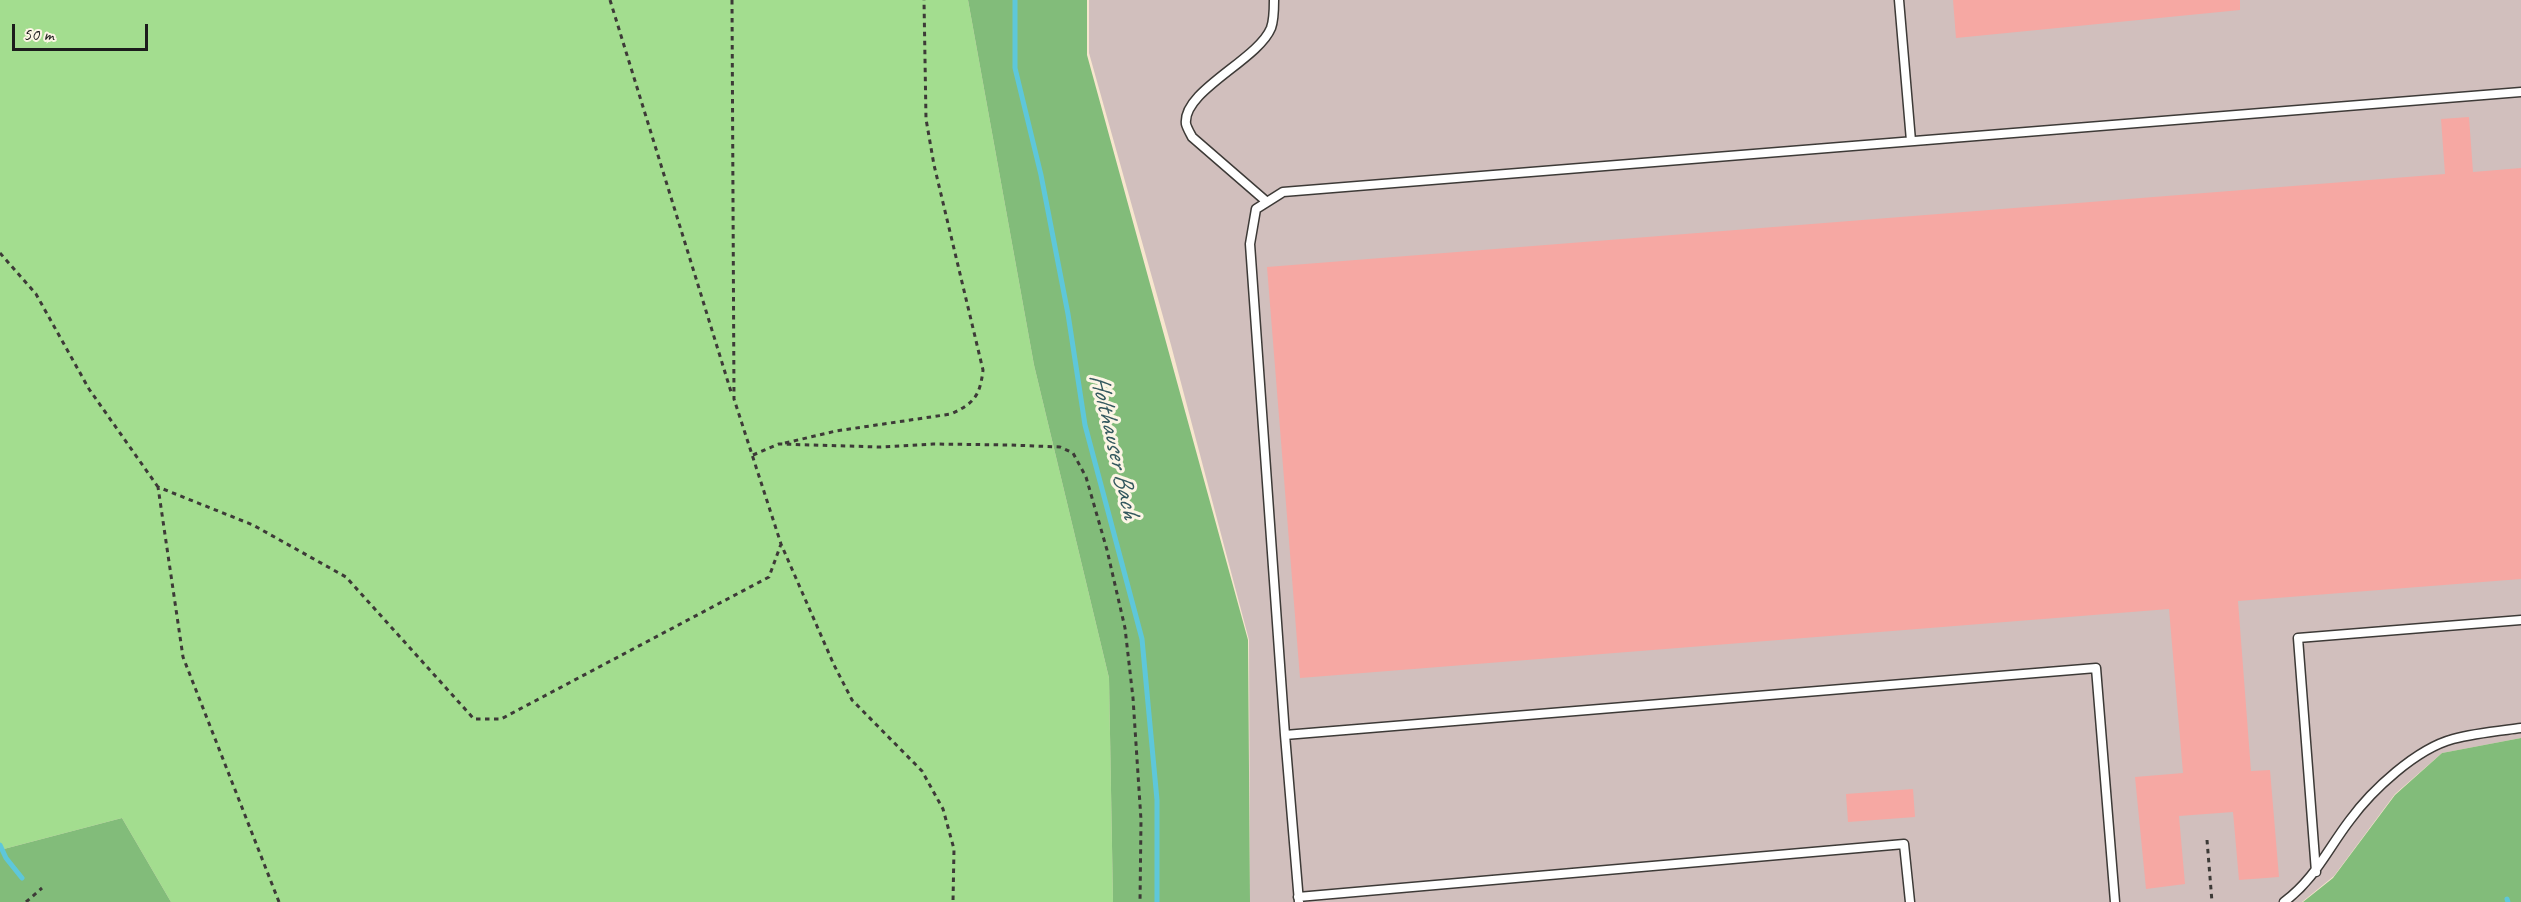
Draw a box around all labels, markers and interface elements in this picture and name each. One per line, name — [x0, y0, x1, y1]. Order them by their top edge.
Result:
scale bar — [15, 12, 152, 50]
text: 50 m — [23, 23, 54, 45]
water label: Holthauser Bach — [1082, 371, 1146, 521]

